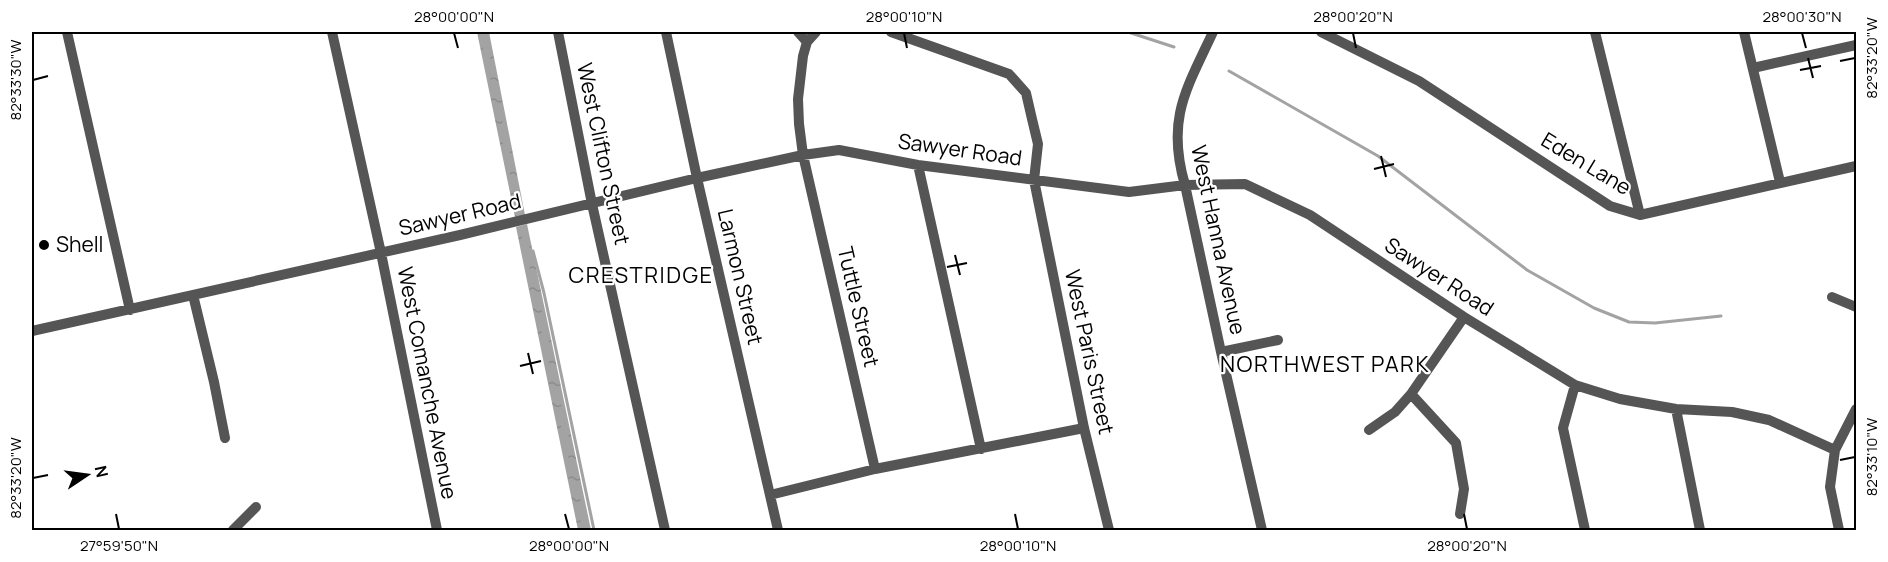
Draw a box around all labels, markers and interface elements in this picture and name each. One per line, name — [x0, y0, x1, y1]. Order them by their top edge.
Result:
text: 28°00'00"N — [414, 6, 494, 27]
text: 28°00'10"N — [866, 6, 942, 27]
text: 28°00'20"N — [1313, 6, 1393, 27]
text: 28°00'30"N — [1762, 6, 1842, 27]
text: 82°33'20"W — [1861, 17, 1882, 99]
text: 82°33'30"W — [5, 39, 26, 121]
street label: West Clifton Street — [571, 60, 637, 247]
street label: Eden Lane — [1536, 125, 1637, 201]
street label: Sawyer Road — [896, 126, 1024, 172]
street label: West Hanna Avenue — [1185, 142, 1253, 337]
street label: Sawyer Road — [396, 186, 524, 242]
street label: Larmon Street — [712, 206, 770, 347]
place label: Shell — [56, 230, 104, 258]
street label: Sawyer Road — [1380, 230, 1499, 322]
marker: Shell — [37, 238, 51, 252]
street label: Tuttle Street — [832, 244, 886, 370]
district label: CRESTRIDGE — [568, 260, 714, 290]
street label: West Comanche Avenue — [392, 264, 464, 501]
street label: West Paris Street — [1059, 267, 1121, 437]
district label: NORTHWEST PARK — [1220, 349, 1430, 379]
text: 82°33'10"W — [1861, 418, 1882, 496]
text: 82°33'20"W — [5, 437, 26, 519]
north arrow — [57, 445, 117, 505]
text: N — [90, 464, 114, 480]
text: 27°59'50"N — [80, 535, 158, 556]
text: 28°00'00"N — [529, 535, 609, 556]
text: 28°00'10"N — [980, 535, 1056, 556]
text: 28°00'20"N — [1427, 535, 1507, 556]

